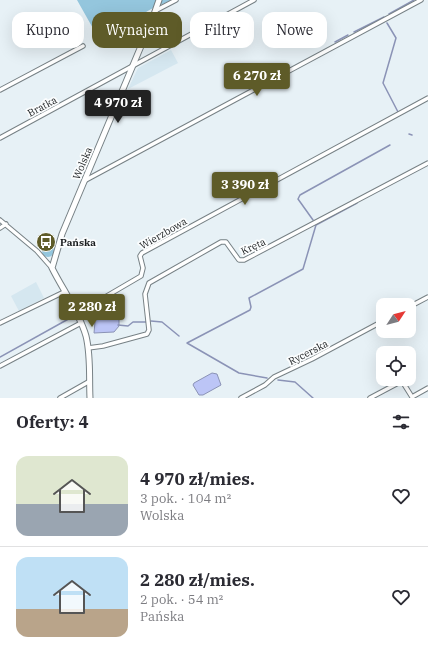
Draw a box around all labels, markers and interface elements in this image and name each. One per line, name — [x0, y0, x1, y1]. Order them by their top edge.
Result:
chip: Kupno — [12, 12, 84, 48]
chip: Wynajem — [92, 12, 182, 48]
chip: Filtry — [190, 12, 254, 48]
chip: Nowe — [262, 12, 327, 48]
pin: 6 270 zł — [216, 63, 298, 97]
text: 6 270 zł — [233, 67, 281, 84]
pin: 4 970 zł — [77, 90, 159, 124]
street label: Bratka — [25, 93, 60, 120]
text: 4 970 zł — [94, 94, 142, 111]
street label: Wolska — [70, 144, 95, 181]
pin: 3 390 zł — [204, 172, 286, 206]
text: 3 390 zł — [221, 176, 269, 193]
street label: Wierzbowa — [137, 214, 190, 252]
bus stop icon: Pańska — [35, 231, 57, 253]
street label: Kręta — [239, 235, 268, 258]
place label: Pańska — [60, 236, 96, 249]
pin: 2 280 zł — [51, 294, 133, 328]
text: 2 280 zł — [68, 298, 116, 315]
north arrow — [376, 298, 416, 338]
map controls — [376, 298, 416, 386]
street label: Rycerska — [286, 337, 331, 368]
button: locate — [376, 346, 416, 386]
text: Oferty: 4 — [16, 411, 89, 433]
icon: filters — [390, 411, 412, 433]
text: 4 970 zł/mies. — [140, 468, 255, 490]
icon: home — [48, 472, 96, 520]
icon: heart — [390, 485, 412, 507]
text: 3 pok. · 104 m² — [140, 490, 231, 507]
text: Wolska — [140, 507, 184, 524]
text: 2 280 zł/mies. — [140, 569, 255, 591]
icon: home — [48, 573, 96, 621]
icon: heart — [390, 586, 412, 608]
text: 2 pok. · 54 m² — [140, 591, 223, 608]
text: Pańska — [140, 608, 184, 625]

